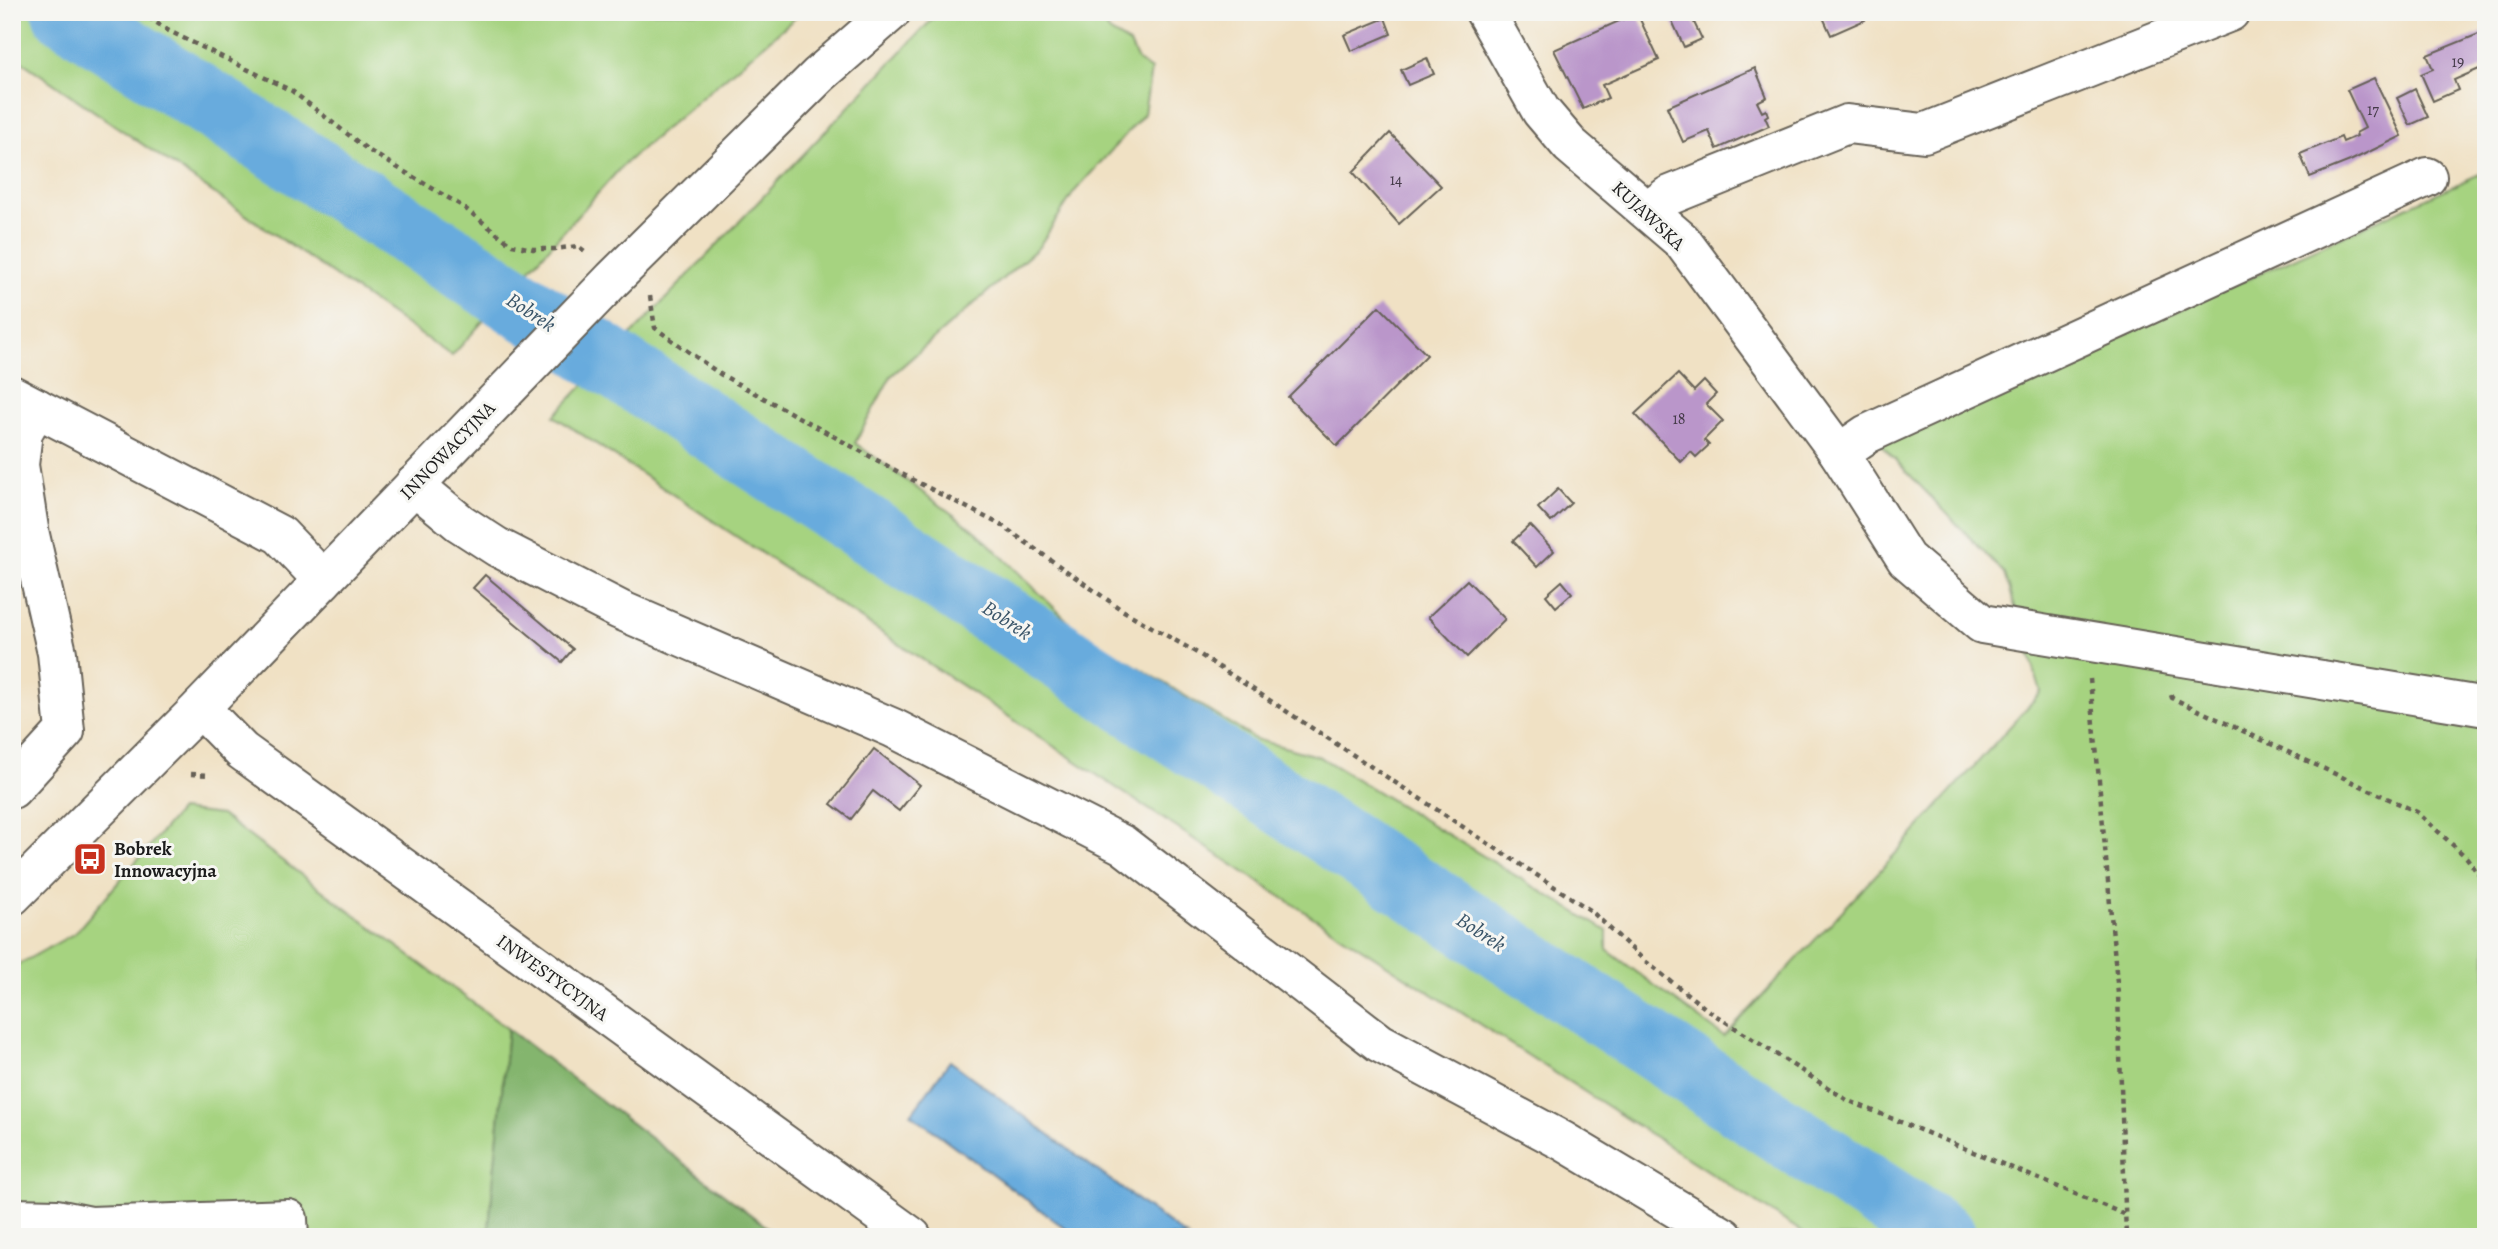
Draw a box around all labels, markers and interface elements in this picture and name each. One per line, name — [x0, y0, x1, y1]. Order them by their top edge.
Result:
house number: 19 — [2452, 51, 2464, 73]
house number: 17 — [2367, 99, 2379, 121]
house number: 14 — [1390, 169, 1402, 191]
street label: KUJAWSKA — [1606, 175, 1691, 257]
water label: Bobrek — [501, 286, 561, 338]
street label: INNOWACYJNA — [394, 395, 502, 505]
house number: 18 — [1672, 408, 1686, 430]
water label: Bobrek — [977, 594, 1037, 646]
place label: Bobrek Innowacyjna — [114, 836, 218, 884]
bus stop icon: Bobrek Innowacyjna — [71, 840, 109, 878]
water label: Bobrek — [1451, 906, 1511, 958]
street label: INWESTYCYJNA — [491, 928, 614, 1028]

